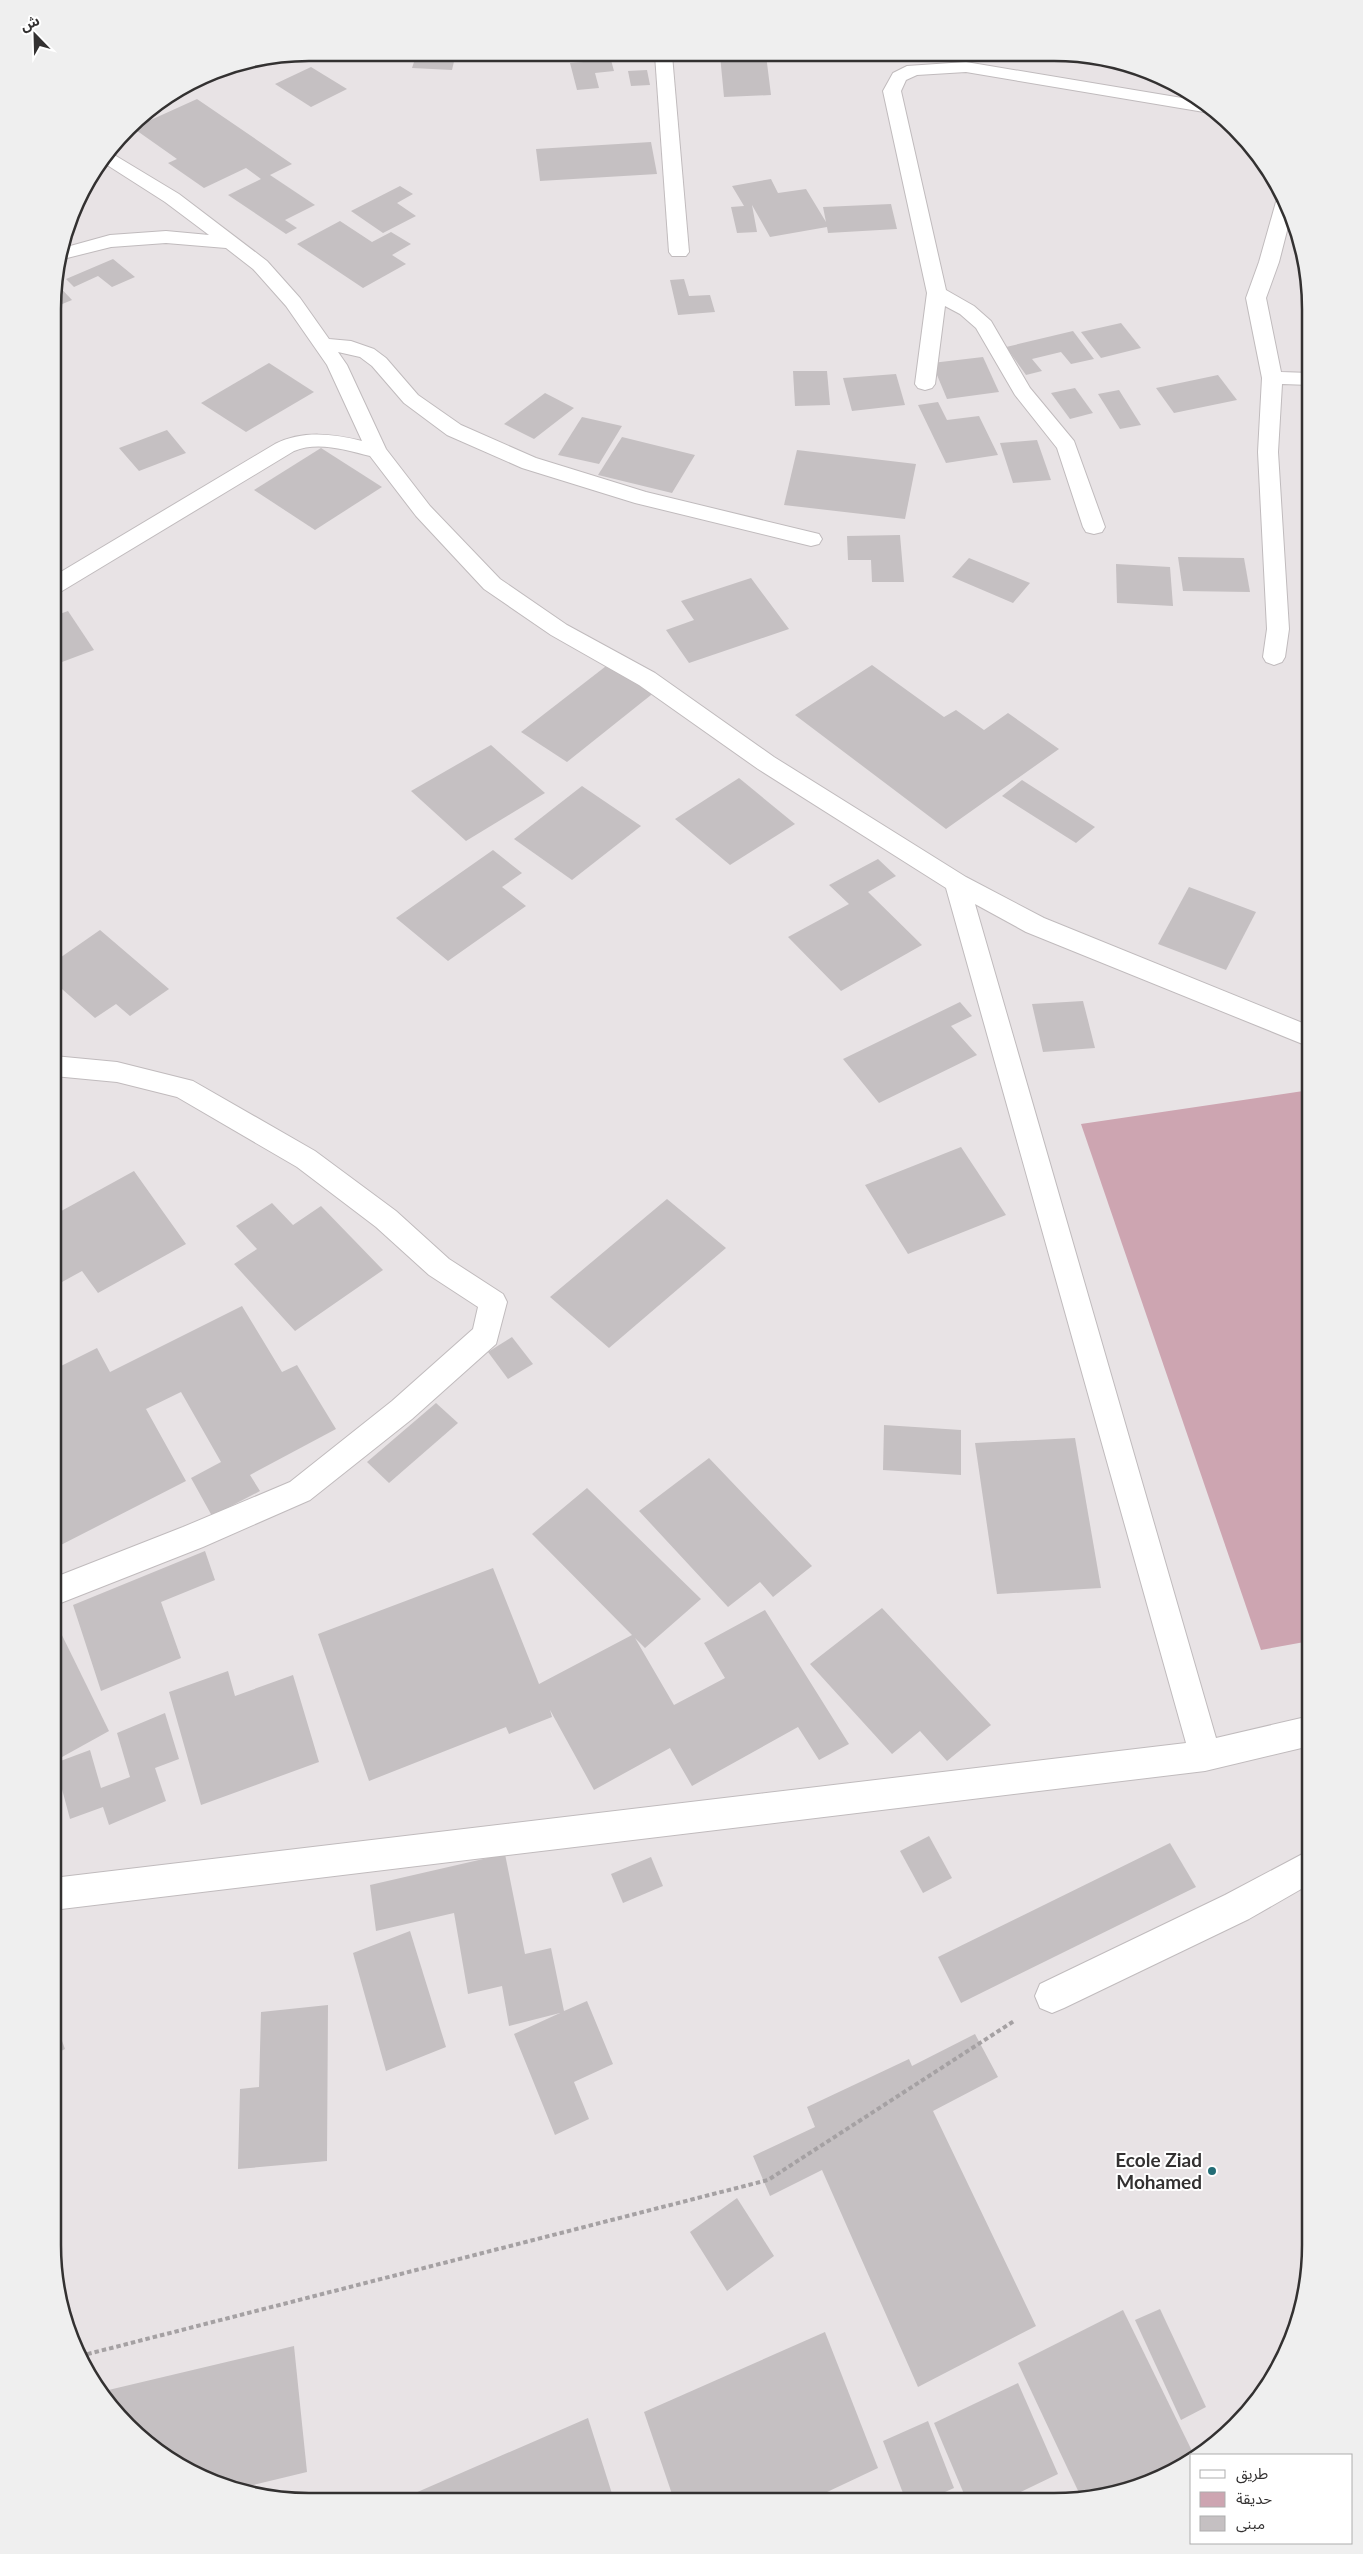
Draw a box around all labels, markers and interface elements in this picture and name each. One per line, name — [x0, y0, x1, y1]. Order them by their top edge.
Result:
north arrow — [10, 10, 60, 60]
text: ش — [18, 11, 42, 34]
place label: Ecole Ziad Mohamed — [1115, 2148, 1202, 2193]
marker: Ecole Ziad Mohamed — [1206, 2165, 1218, 2177]
legend — [1190, 2454, 1353, 2544]
text: طريق — [1236, 2464, 1268, 2484]
text: حديقة — [1236, 2489, 1272, 2507]
text: مبنى — [1236, 2514, 1265, 2533]

